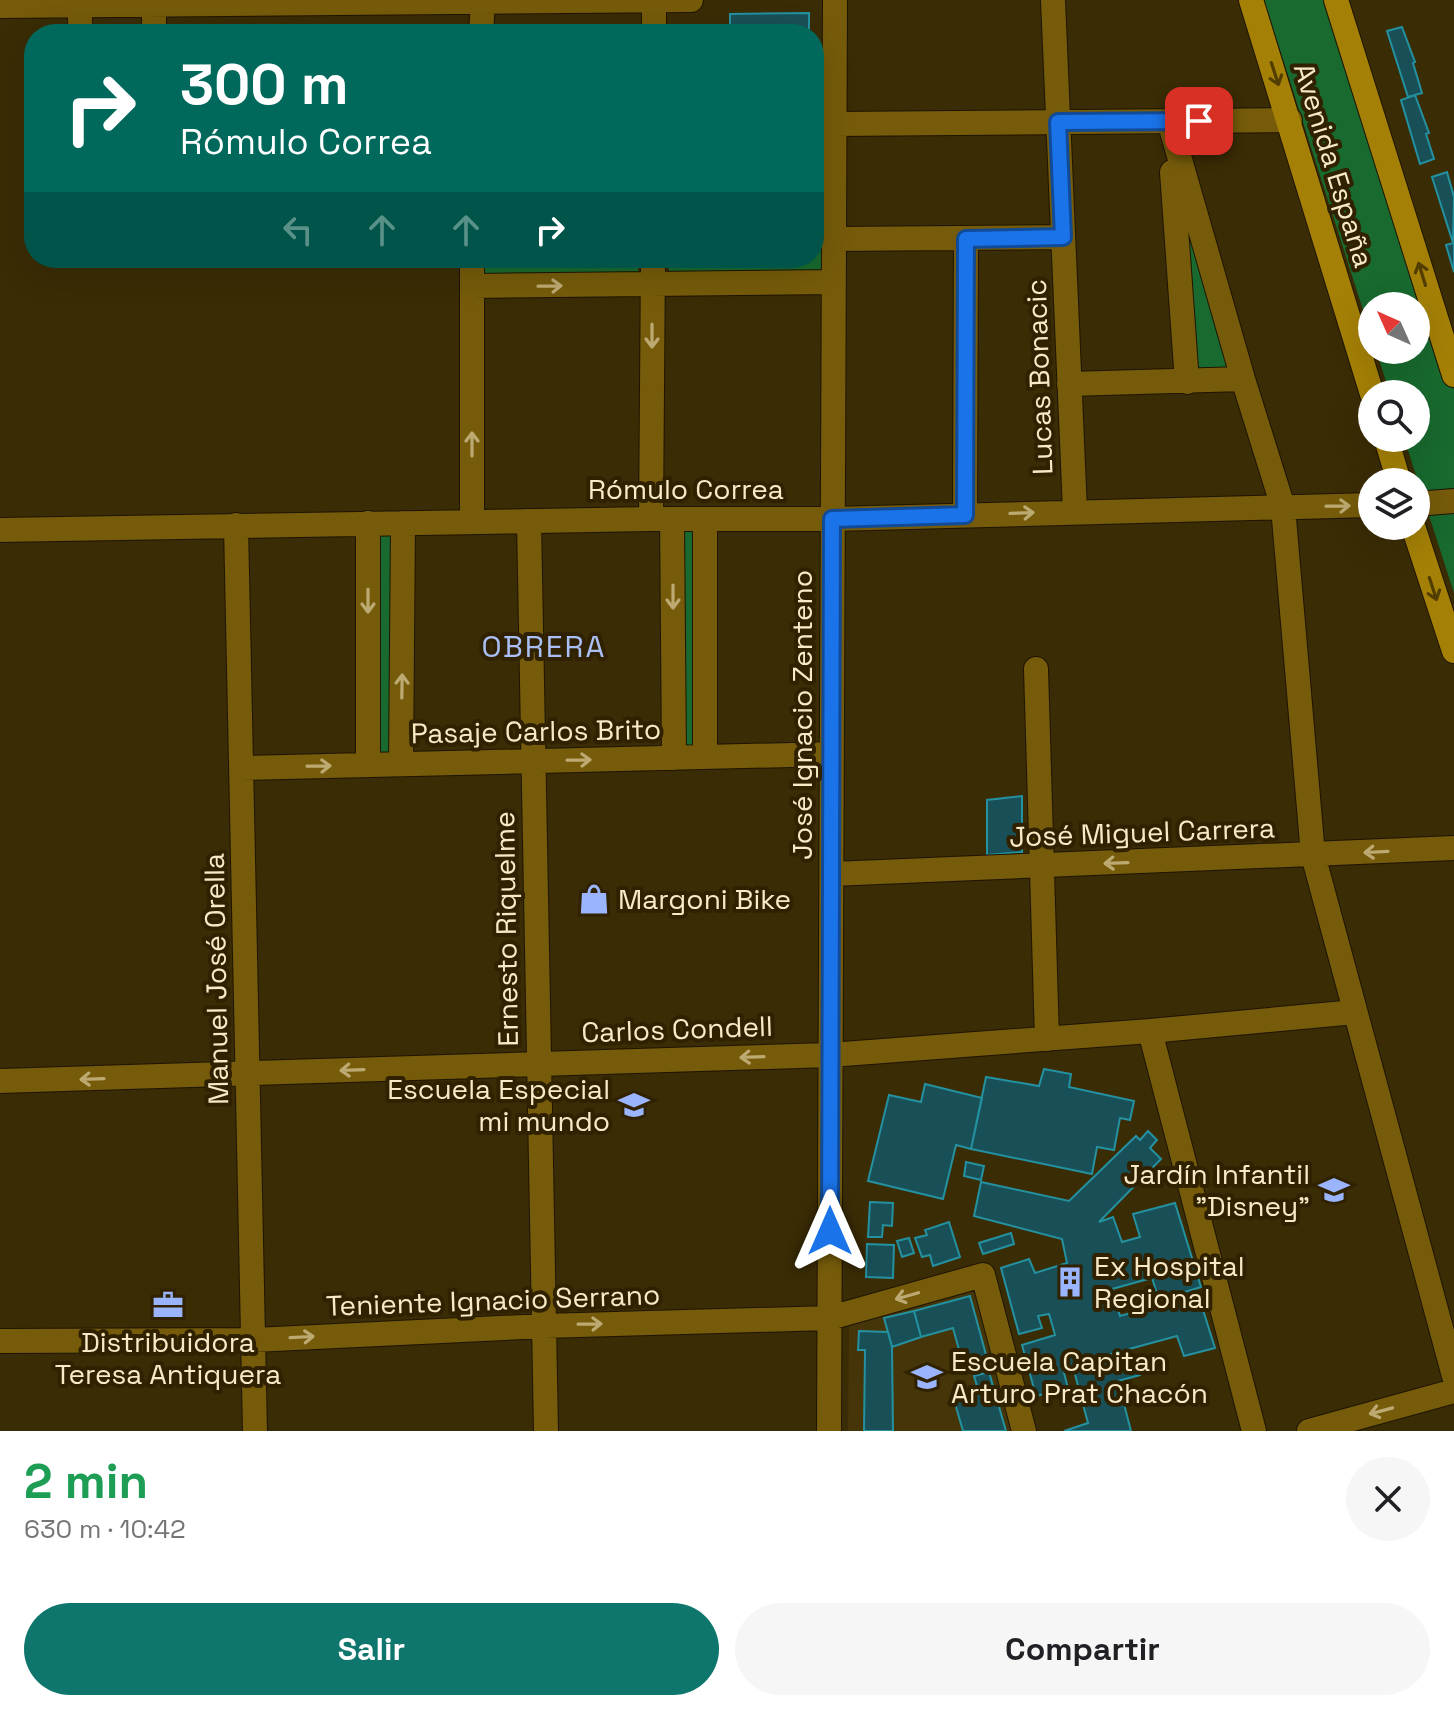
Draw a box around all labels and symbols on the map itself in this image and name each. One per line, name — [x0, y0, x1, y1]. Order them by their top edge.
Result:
street label: Avenida España — [1286, 59, 1382, 271]
one-way arrow — [1268, 61, 1283, 87]
pin — [1165, 87, 1233, 155]
one-way arrow — [1414, 262, 1428, 287]
one-way arrow — [536, 278, 563, 293]
street label: Lucas Bonacic — [1018, 278, 1060, 476]
north arrow — [1358, 292, 1430, 364]
one-way arrow — [644, 322, 660, 349]
one-way arrow — [464, 431, 480, 458]
street label: Rómulo Correa — [588, 471, 784, 507]
one-way arrow — [1324, 498, 1351, 513]
one-way arrow — [1008, 505, 1035, 520]
street label: José Ignacio Zenteno — [784, 570, 820, 860]
one-way arrow — [1427, 576, 1442, 601]
one-way arrow — [665, 583, 681, 610]
one-way arrow — [360, 587, 376, 614]
district label: OBRERA — [482, 627, 606, 666]
one-way arrow — [394, 673, 410, 700]
street label: Pasaje Carlos Brito — [411, 711, 661, 751]
one-way arrow — [565, 752, 592, 768]
one-way arrow — [305, 758, 332, 774]
street label: José Miguel Carrera — [1008, 809, 1276, 855]
street label: Ernesto Riquelme — [486, 811, 526, 1047]
one-way arrow — [1363, 845, 1390, 860]
street label: Manuel José Orella — [196, 853, 236, 1105]
one-way arrow — [1103, 855, 1130, 870]
place label: Margoni Bike — [618, 881, 791, 917]
shop icon: Margoni Bike — [577, 882, 611, 916]
street label: Carlos Condell — [581, 1008, 773, 1050]
one-way arrow — [739, 1050, 766, 1065]
one-way arrow — [339, 1063, 366, 1078]
one-way arrow — [79, 1071, 106, 1086]
place label: Escuela Especial mi mundo — [387, 1071, 610, 1139]
school or university icon: Escuela Especial mi mundo — [617, 1088, 651, 1122]
place label: Jardín Infantil "Disney" — [1123, 1156, 1310, 1224]
school or university icon: Jardín Infantil "Disney" — [1317, 1173, 1351, 1207]
position arrow — [788, 1189, 872, 1273]
place label: Ex Hospital Regional — [1094, 1248, 1245, 1316]
building icon: Ex Hospital Regional — [1053, 1265, 1087, 1299]
street label: Teniente Ignacio Serrano — [325, 1276, 661, 1324]
office icon: Distribuidora Teresa Antiquera — [151, 1288, 185, 1322]
one-way arrow — [895, 1290, 921, 1305]
one-way arrow — [576, 1317, 603, 1332]
place label: Distribuidora Teresa Antiquera — [55, 1324, 281, 1392]
one-way arrow — [288, 1330, 315, 1345]
place label: Escuela Capitan Arturo Prat Chacón — [951, 1343, 1208, 1411]
school or university icon: Escuela Capitan Arturo Prat Chacón — [910, 1360, 944, 1394]
one-way arrow — [1369, 1404, 1395, 1419]

